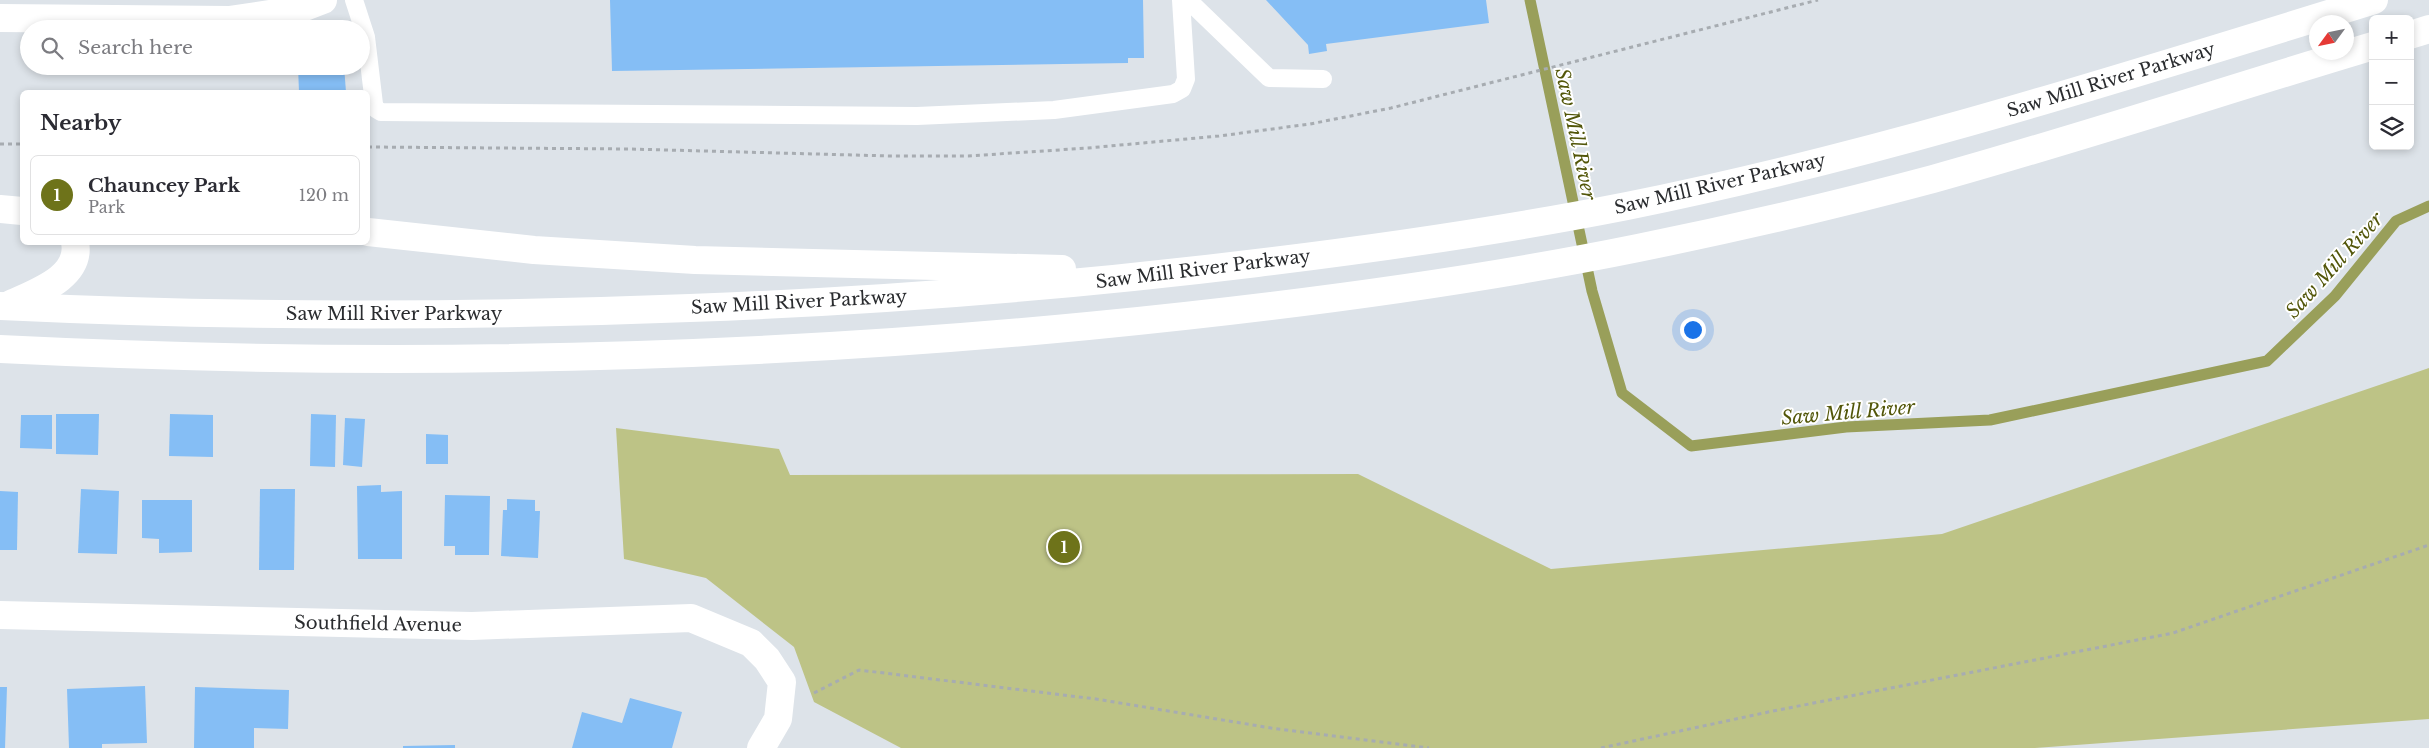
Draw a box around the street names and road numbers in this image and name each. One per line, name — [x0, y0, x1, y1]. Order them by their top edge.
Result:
street label: Saw Mill River Parkway — [2004, 38, 2218, 122]
street label: Saw Mill River Parkway — [1612, 149, 1828, 219]
street label: Saw Mill River Parkway — [1094, 245, 1312, 293]
street label: Saw Mill River Parkway — [690, 285, 908, 319]
street label: Saw Mill River Parkway — [286, 303, 503, 325]
street label: Southfield Avenue — [294, 612, 462, 636]

